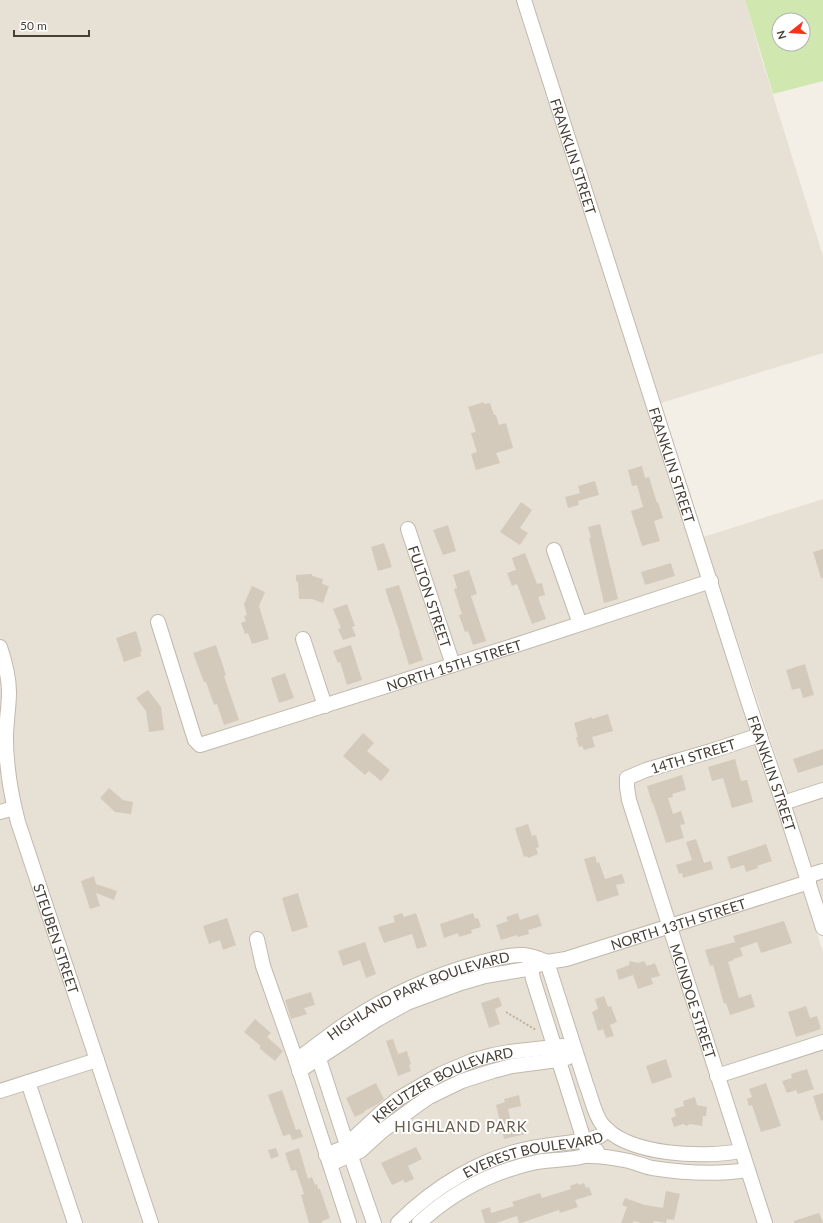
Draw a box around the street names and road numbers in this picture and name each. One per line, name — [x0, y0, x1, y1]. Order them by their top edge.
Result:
street label: FRANKLIN STREET — [547, 96, 601, 217]
street label: FRANKLIN STREET — [646, 405, 699, 526]
street label: FULTON STREET — [405, 543, 455, 650]
street label: NORTH 15TH STREET — [384, 635, 524, 694]
street label: FRANKLIN STREET — [745, 713, 800, 834]
street label: 14TH STREET — [649, 735, 738, 777]
street label: STEUBEN STREET — [30, 881, 83, 996]
street label: NORTH 13TH STREET — [608, 894, 749, 953]
street label: MCINDOE STREET — [667, 941, 720, 1061]
street label: HIGHLAND PARK BOULEVARD — [323, 947, 511, 1043]
street label: KREUTZER BOULEVARD — [368, 1043, 515, 1126]
street label: EVEREST BOULEVARD — [459, 1127, 605, 1181]

